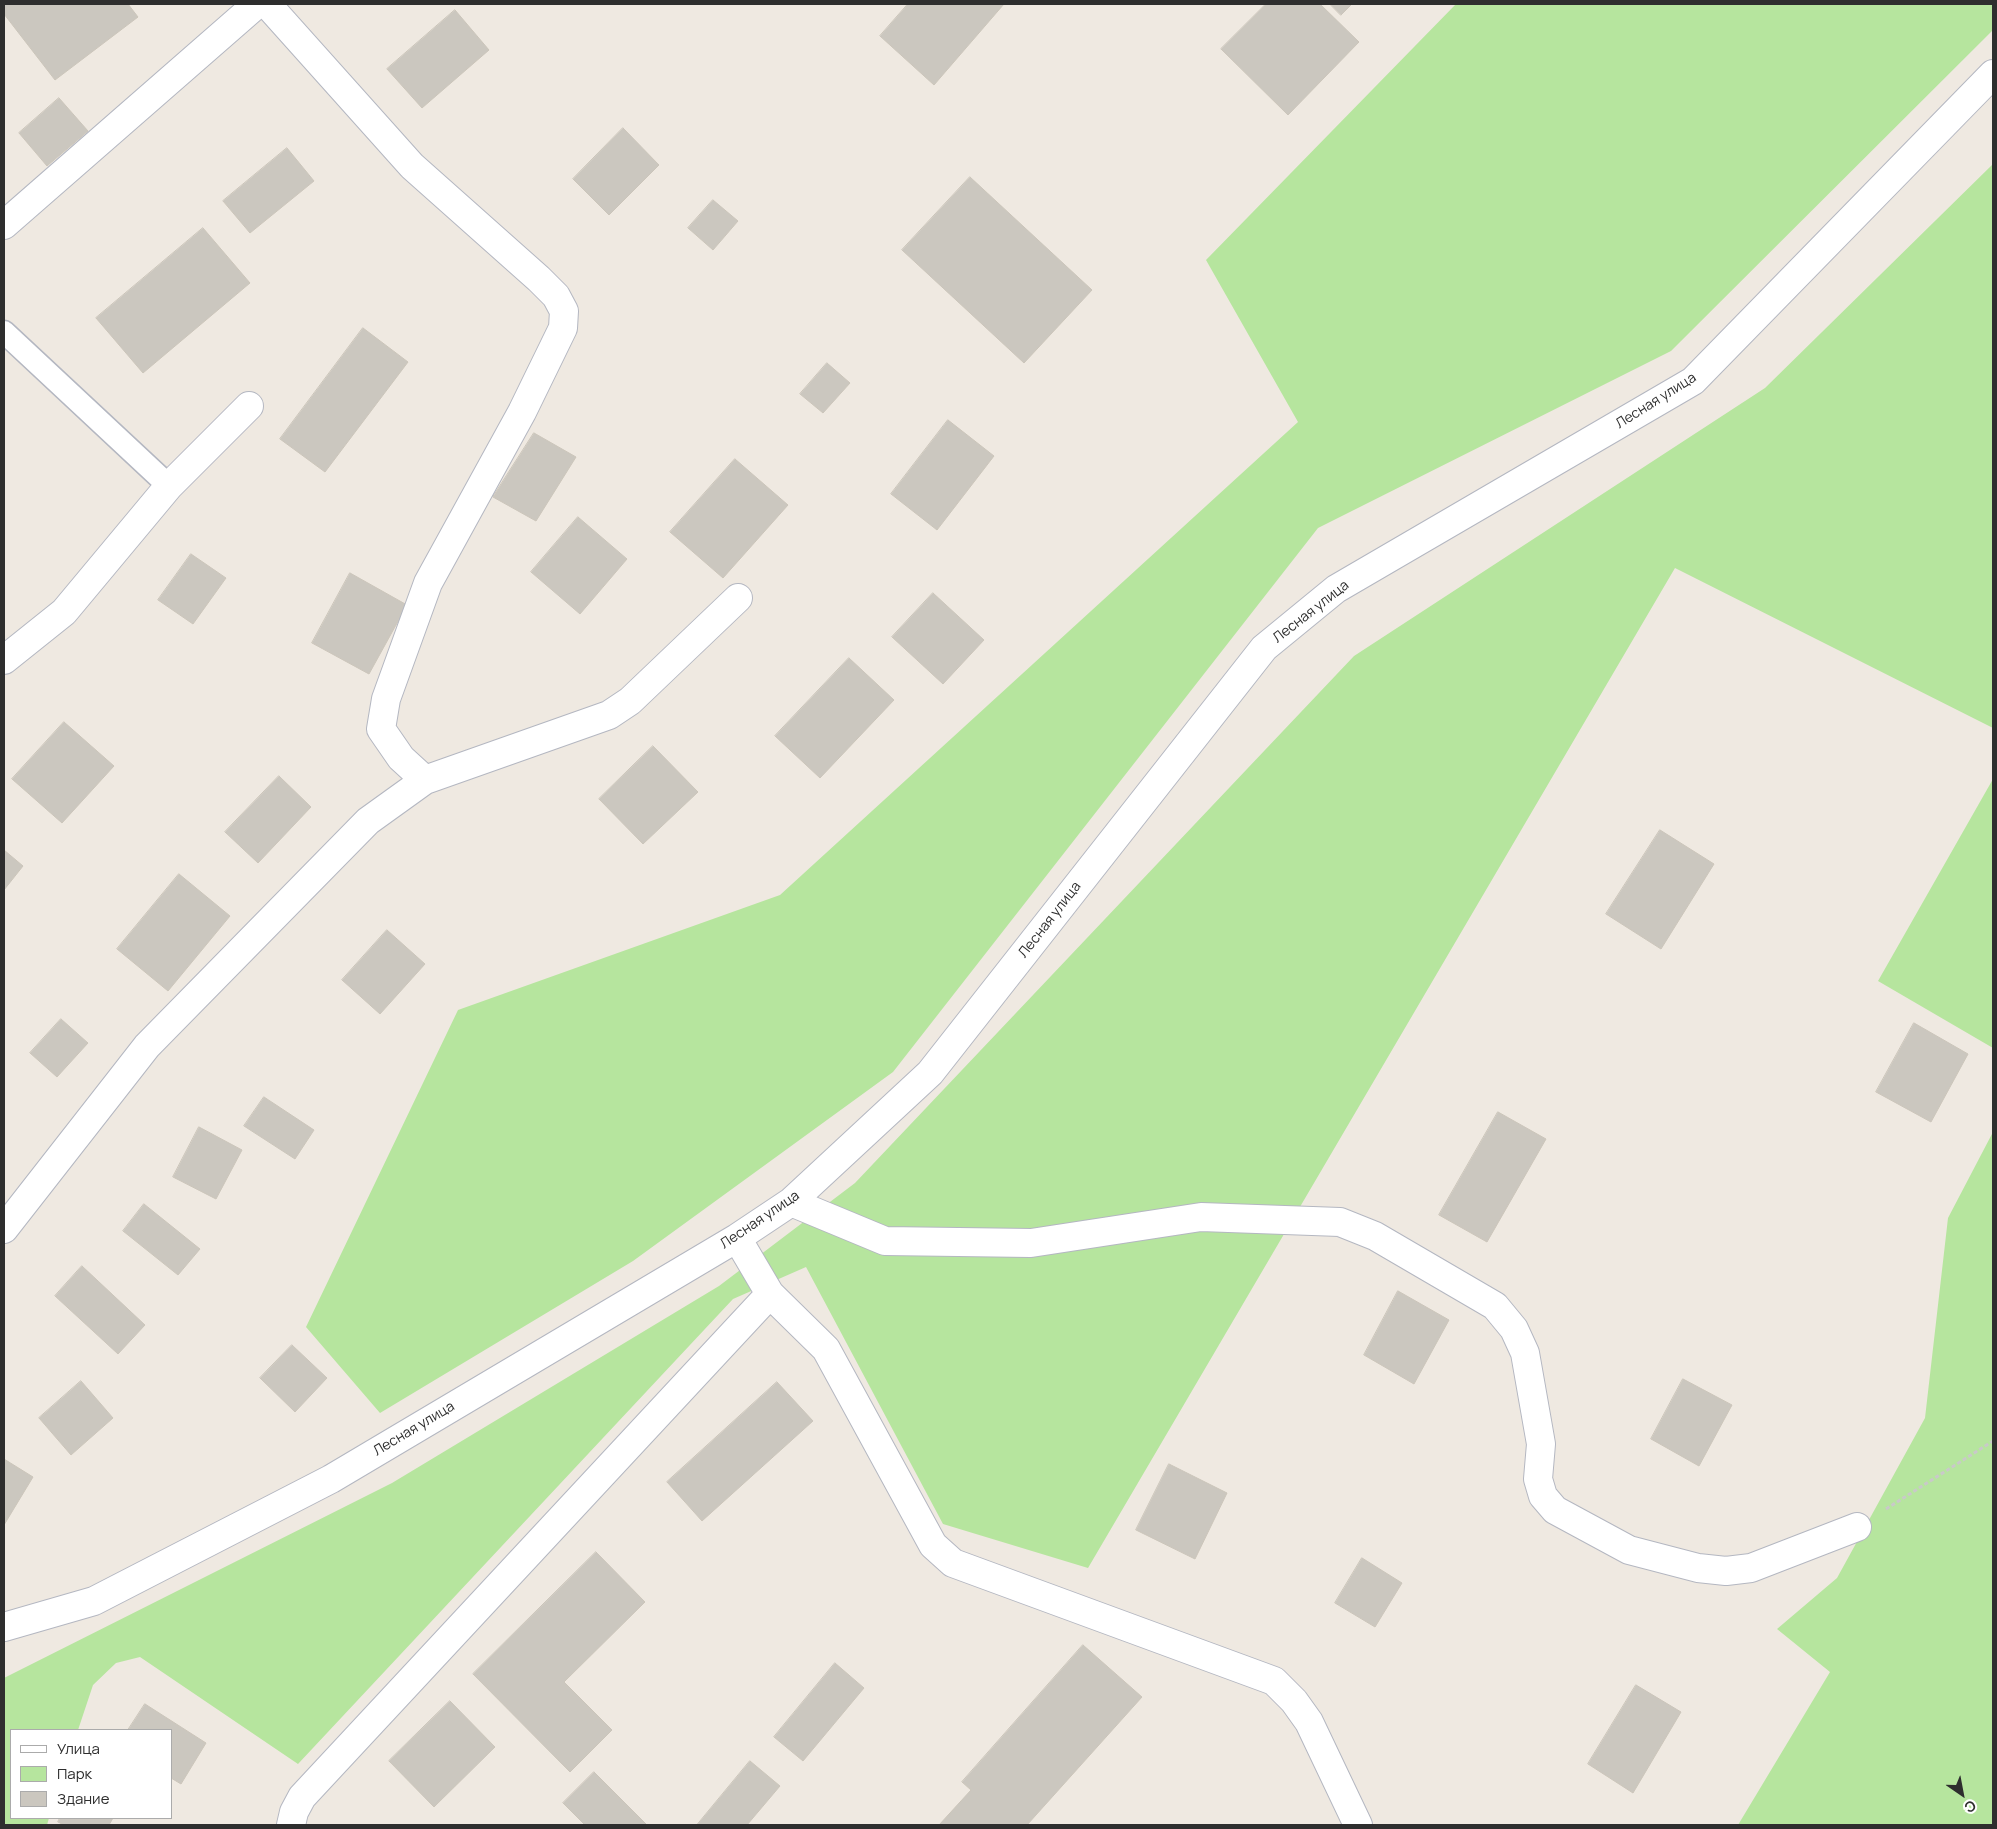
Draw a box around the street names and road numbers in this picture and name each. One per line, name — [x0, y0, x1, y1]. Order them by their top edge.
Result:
street label: Лесная улица — [1613, 370, 1699, 432]
street label: Лесная улица — [1270, 577, 1352, 647]
street label: Лесная улица — [1015, 879, 1085, 961]
street label: Лесная улица — [717, 1187, 803, 1253]
street label: Лесная улица — [370, 1398, 458, 1460]

